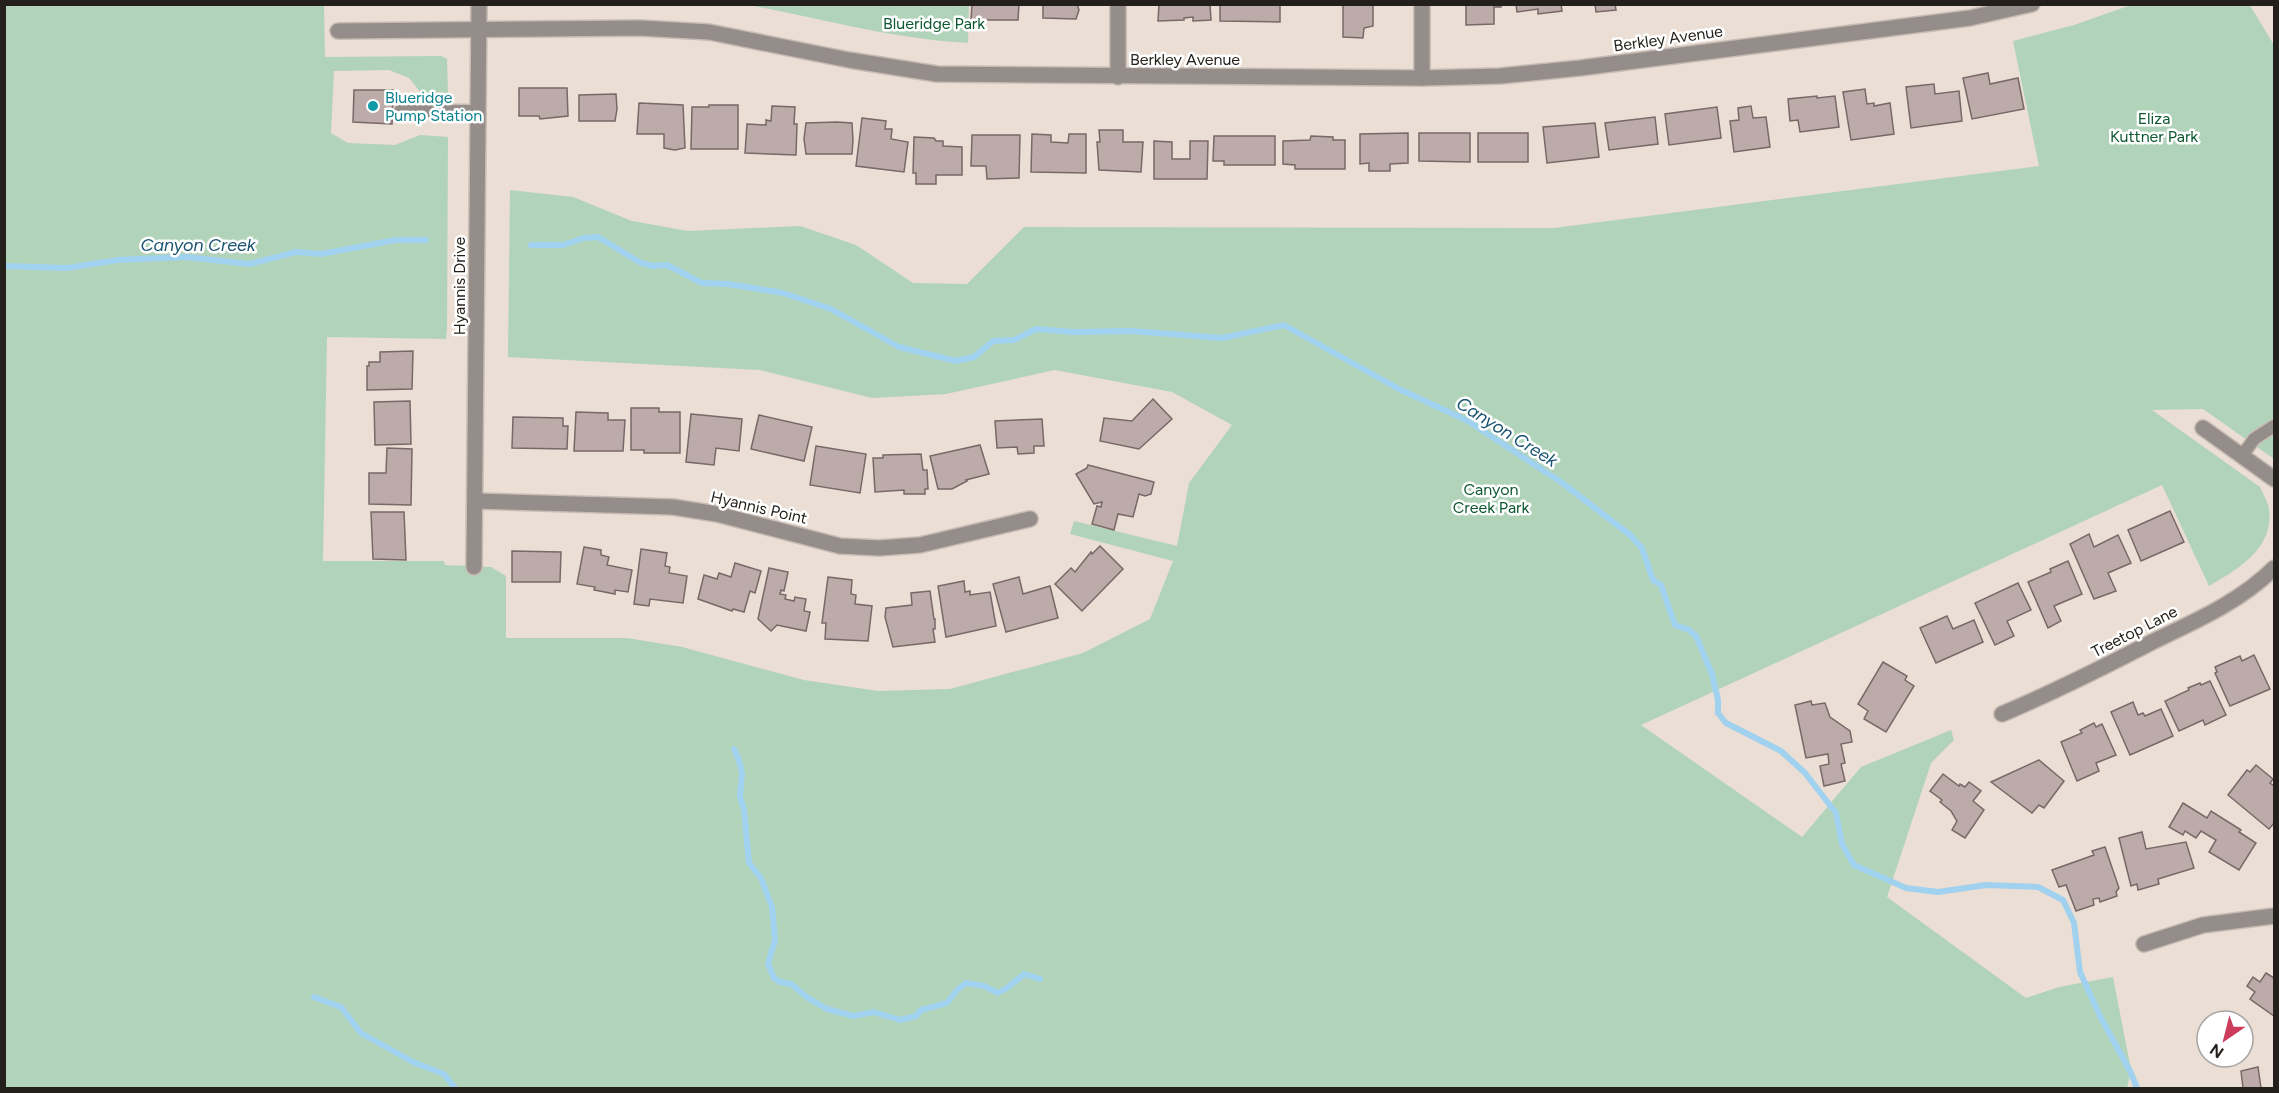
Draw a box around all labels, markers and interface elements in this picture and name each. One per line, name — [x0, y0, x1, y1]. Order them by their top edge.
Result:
park label: Blueridge Park — [883, 14, 985, 33]
street label: Berkley Avenue — [1612, 21, 1724, 56]
street label: Berkley Avenue — [1130, 50, 1240, 69]
place label: Blueridge Pump Station — [385, 88, 482, 125]
marker: Blueridge Pump Station — [366, 99, 380, 113]
park label: Eliza Kuttner Park — [2110, 109, 2198, 146]
water label: Canyon Creek — [140, 234, 257, 256]
street label: Hyannis Drive — [450, 237, 469, 335]
water label: Canyon Creek — [1452, 392, 1563, 473]
park label: Canyon Creek Park — [1453, 480, 1530, 517]
street label: Hyannis Point — [709, 487, 809, 528]
street label: Treetop Lane — [2088, 602, 2181, 661]
north arrow — [2195, 1009, 2255, 1069]
text: N — [2206, 1040, 2227, 1062]

